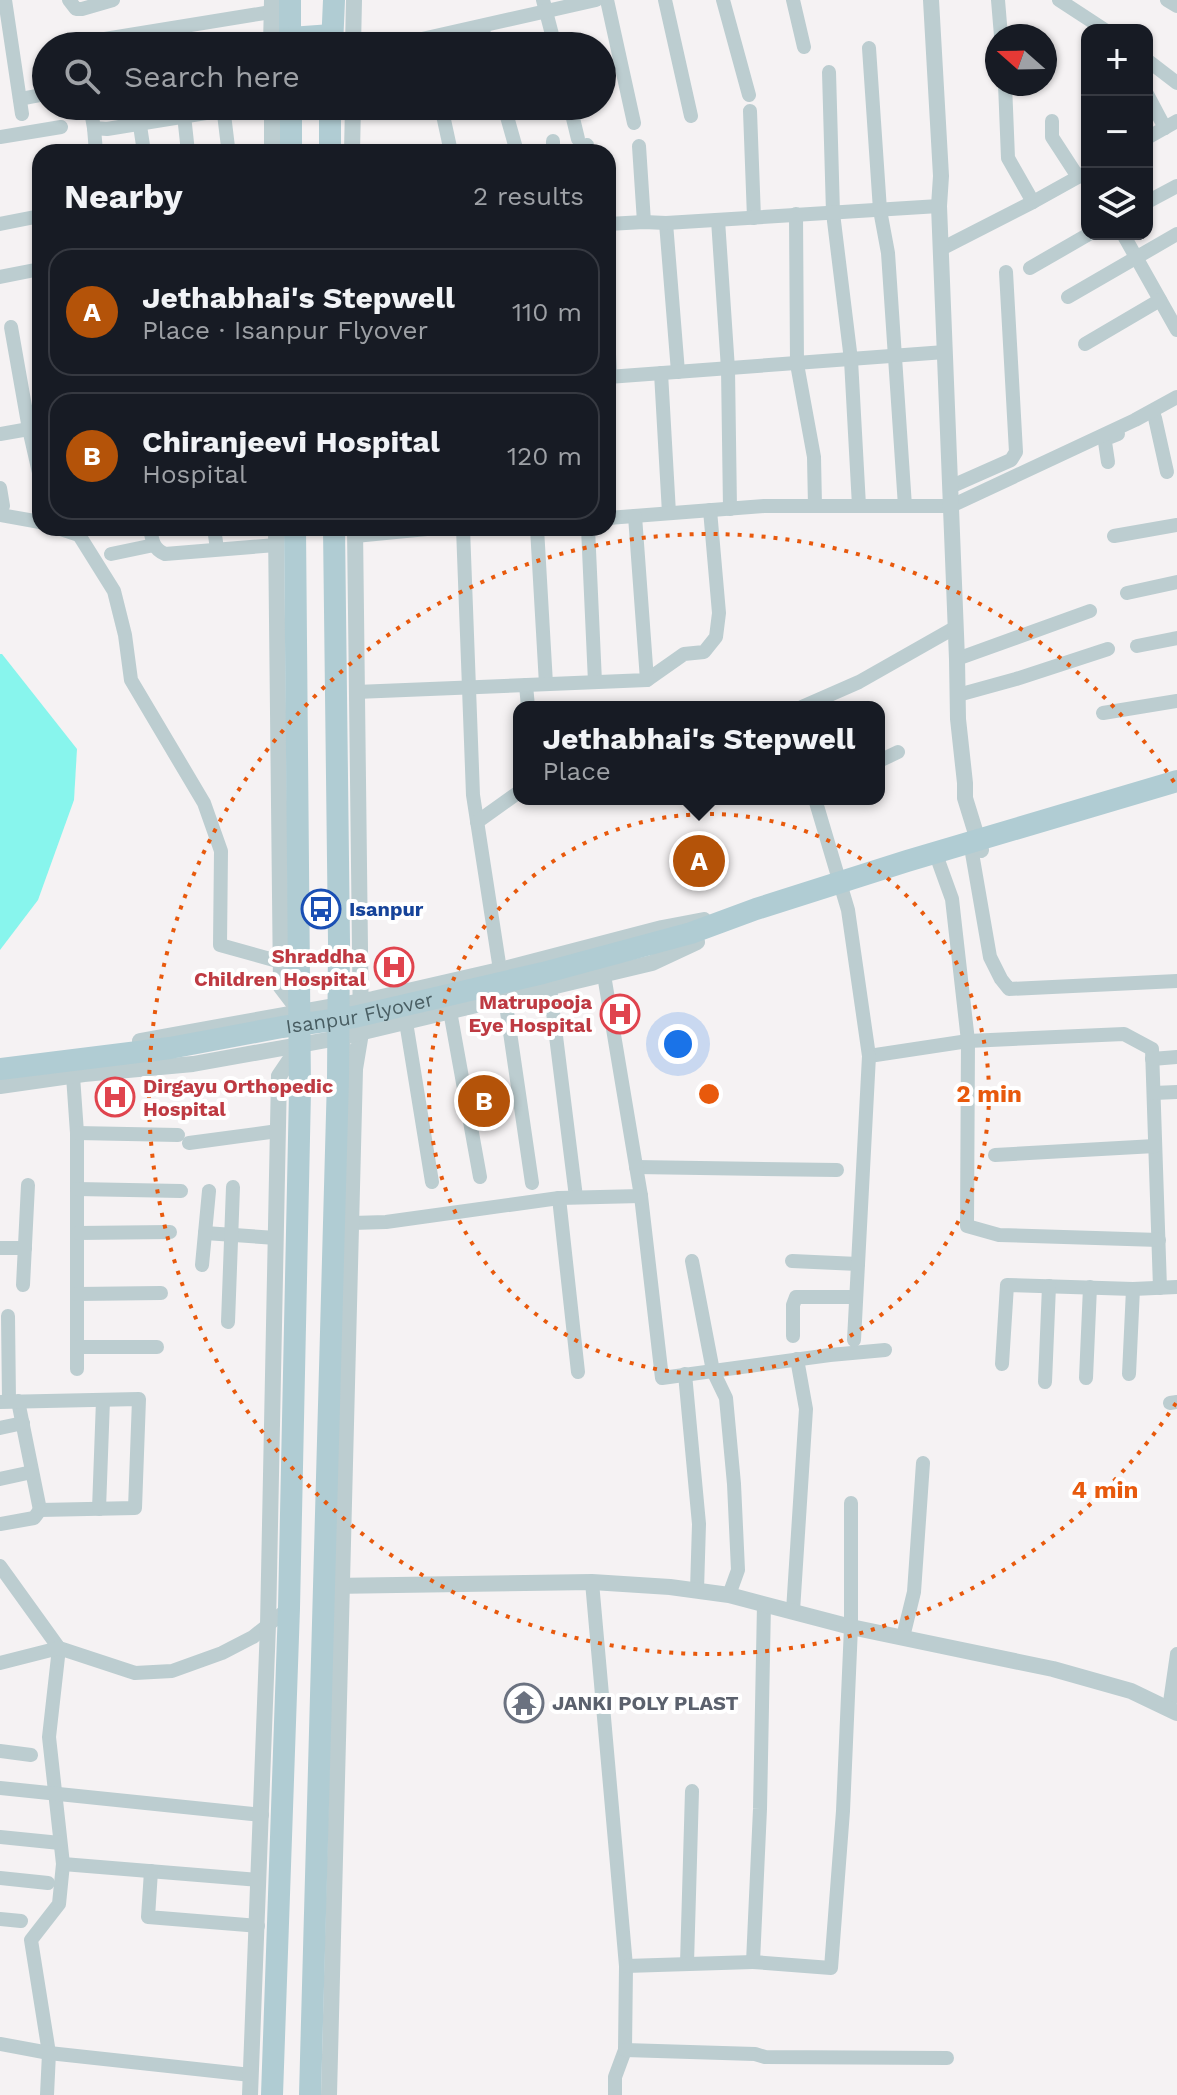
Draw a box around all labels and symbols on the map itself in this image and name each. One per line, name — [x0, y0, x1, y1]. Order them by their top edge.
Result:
north arrow — [985, 24, 1057, 96]
pin: A — [673, 831, 725, 891]
bus stop icon: Isanpur — [300, 888, 342, 930]
place label: Isanpur — [349, 897, 424, 921]
place label: Shraddha Children Hospital — [194, 944, 366, 991]
hospital icon: Shraddha Children Hospital — [373, 946, 415, 988]
street label: Isanpur Flyover — [284, 987, 436, 1038]
place label: Matrupooja Eye Hospital — [468, 990, 592, 1037]
hospital icon: Matrupooja Eye Hospital — [599, 993, 641, 1035]
your location — [658, 1024, 698, 1064]
pin: B — [458, 1071, 510, 1131]
place label: Dirgayu Orthopedic Hospital — [143, 1074, 333, 1121]
hospital icon: Dirgayu Orthopedic Hospital — [94, 1076, 136, 1118]
centre of rings — [695, 1080, 723, 1108]
text: 2 min — [956, 1080, 1022, 1108]
text: 4 min — [1072, 1476, 1138, 1504]
temple icon: JANKI POLY PLAST — [503, 1682, 545, 1724]
place label: JANKI POLY PLAST — [552, 1691, 739, 1715]

